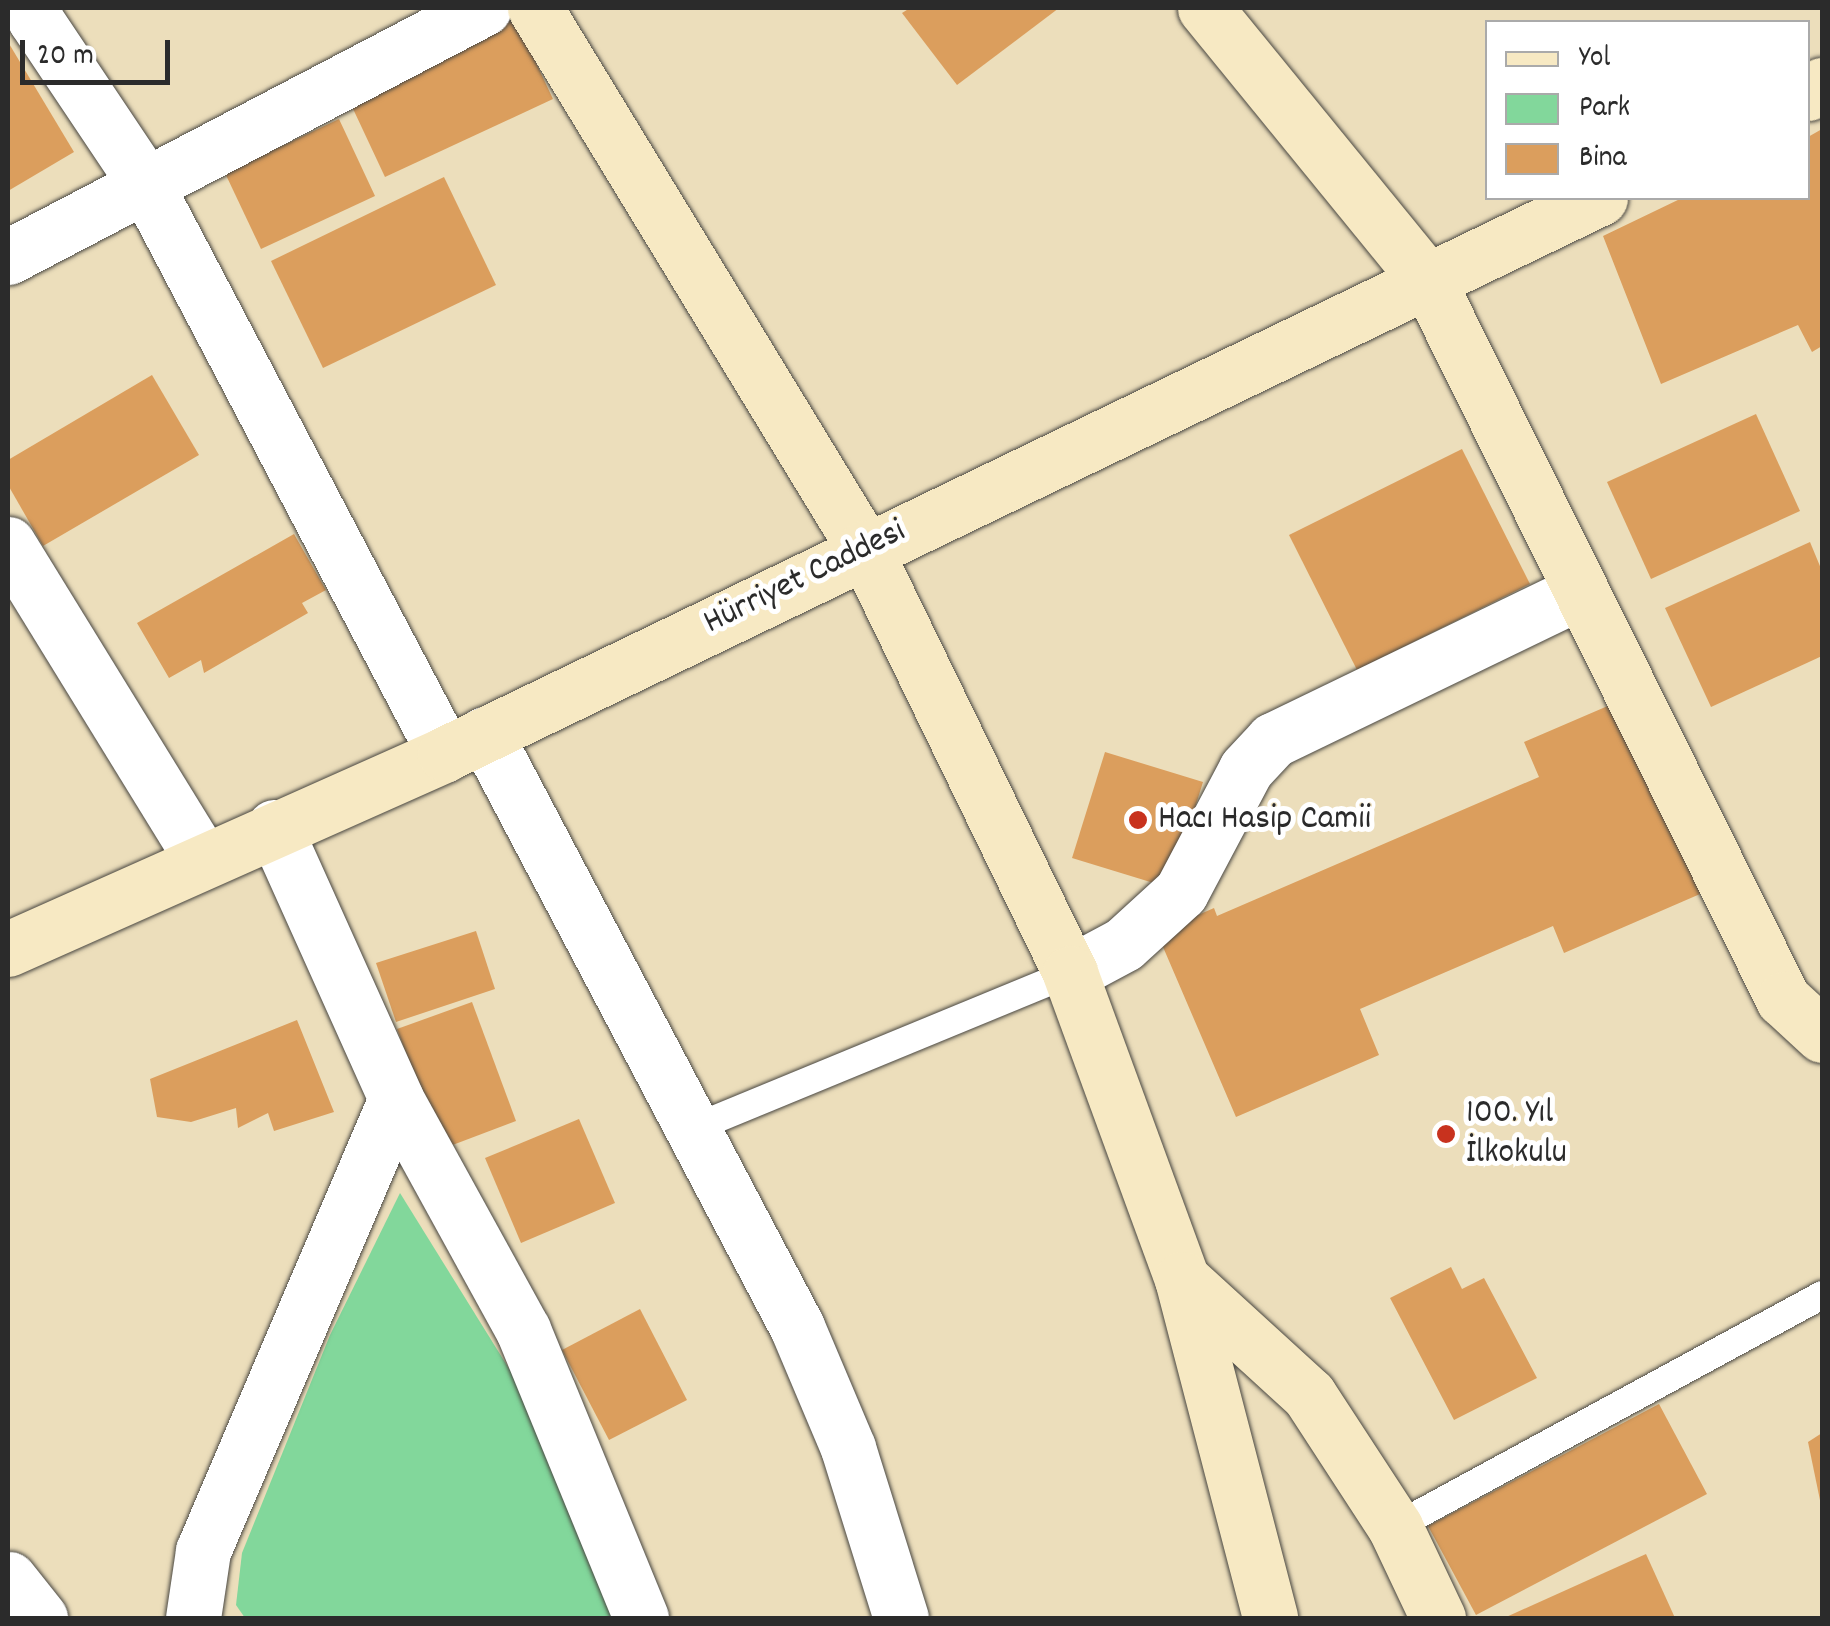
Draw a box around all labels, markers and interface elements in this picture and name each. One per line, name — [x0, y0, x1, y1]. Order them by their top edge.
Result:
scale bar — [25, 20, 175, 82]
legend — [1485, 20, 1810, 200]
text: 20 m — [37, 36, 94, 79]
text: Yol — [1579, 38, 1610, 81]
text: Park — [1579, 88, 1630, 131]
text: Bina — [1579, 138, 1627, 181]
street label: Hürriyet Caddesi — [697, 511, 913, 645]
place label: Hacı Hasip Camii — [1158, 799, 1371, 841]
marker: Hacı Hasip Camii — [1127, 809, 1149, 831]
place label: 100. Yıl İlkokulu — [1466, 1093, 1567, 1175]
marker: 100. Yıl İlkokulu — [1435, 1123, 1457, 1145]

